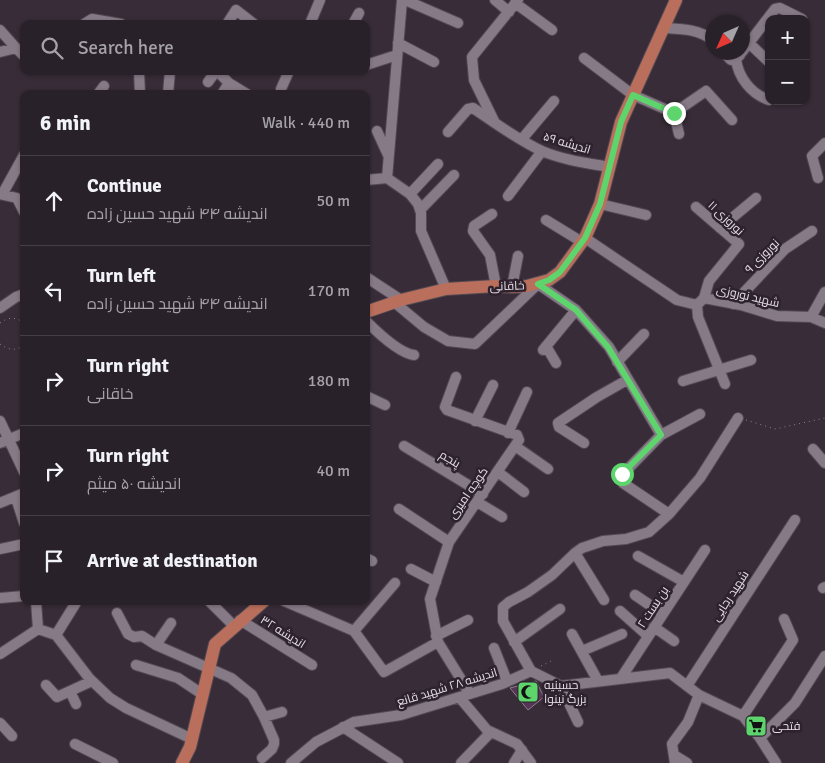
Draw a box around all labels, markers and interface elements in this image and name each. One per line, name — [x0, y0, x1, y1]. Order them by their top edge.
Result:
north arrow — [705, 15, 750, 60]
map controls — [765, 15, 810, 105]
button: + — [765, 15, 810, 60]
search box — [20, 20, 370, 75]
icon: search — [38, 34, 66, 62]
text: Search here — [78, 36, 174, 60]
button: − — [765, 60, 810, 105]
route end — [663, 102, 686, 125]
text: 6 min — [40, 110, 91, 136]
text: Walk · 440 m — [262, 113, 350, 133]
street label: اندیشه ۵۹ — [541, 129, 592, 158]
text: Continue — [87, 174, 162, 198]
icon: ahead — [40, 187, 68, 215]
text: 50 m — [316, 191, 350, 211]
street label: نوروزی ۱۱ — [705, 198, 747, 239]
text: اندیشه ۴۴ شهید حسین زاده — [87, 204, 268, 224]
street label: نوروزی ۹ — [742, 236, 783, 277]
text: Turn left — [87, 264, 156, 288]
icon: left — [40, 277, 68, 305]
street label: خاقانی — [489, 278, 525, 295]
text: 170 m — [308, 281, 350, 301]
street label: شهید نوروزی — [715, 282, 781, 311]
text: اندیشه ۴۴ شهید حسین زاده — [87, 294, 268, 314]
text: Turn right — [87, 354, 169, 378]
icon: right — [40, 367, 68, 395]
text: 180 m — [308, 371, 350, 391]
text: خاقانی — [87, 384, 133, 404]
text: Turn right — [87, 444, 169, 468]
street label: پنجم — [436, 447, 464, 473]
icon: right — [40, 457, 68, 485]
text: 40 m — [316, 461, 350, 481]
route start — [611, 463, 634, 486]
street label: کوچه امیری — [445, 465, 492, 523]
text: اندیشه ۵۰ میثم — [87, 474, 181, 494]
icon: arrive — [40, 547, 68, 575]
text: Arrive at destination — [87, 549, 258, 573]
street label: شهید رجایی — [708, 568, 752, 625]
street label: بن بست ۲ — [634, 584, 672, 631]
street label: اندیشه ۳۲ — [257, 613, 308, 652]
street label: اندیشه ۲۸ شهید قانع — [395, 665, 499, 710]
place label: حسینیه بزرگ نینوا — [544, 678, 586, 707]
mosque icon: حسینیه بزرگ نینوا — [516, 680, 540, 704]
supermarket icon: فتحی — [744, 714, 768, 738]
place label: فتحی — [772, 719, 801, 734]

